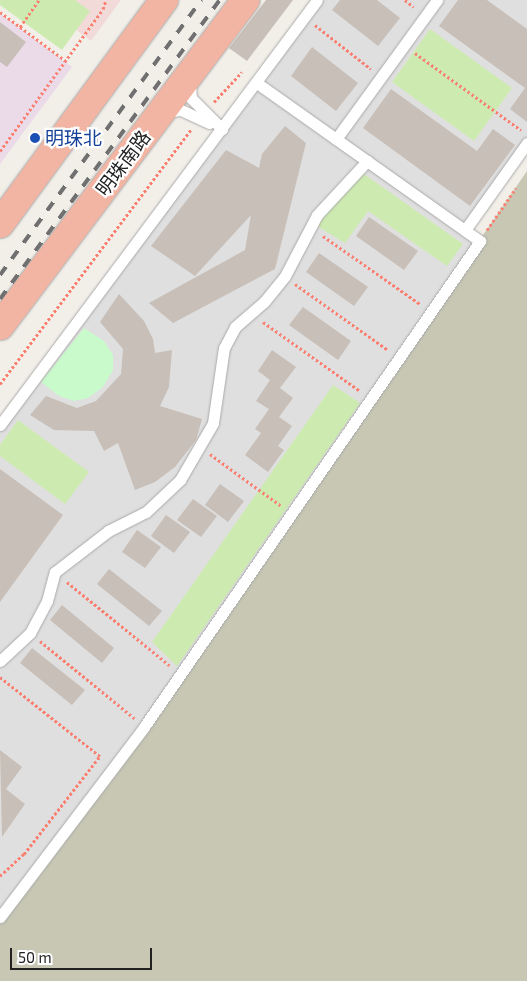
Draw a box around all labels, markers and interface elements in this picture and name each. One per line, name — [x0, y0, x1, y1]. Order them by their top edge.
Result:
street label: 明珠南路 — [91, 126, 155, 200]
place label: 明珠北 — [45, 127, 102, 149]
marker: 明珠北 — [29, 132, 41, 144]
scale bar — [12, 938, 155, 970]
text: 50 m — [18, 948, 52, 966]

